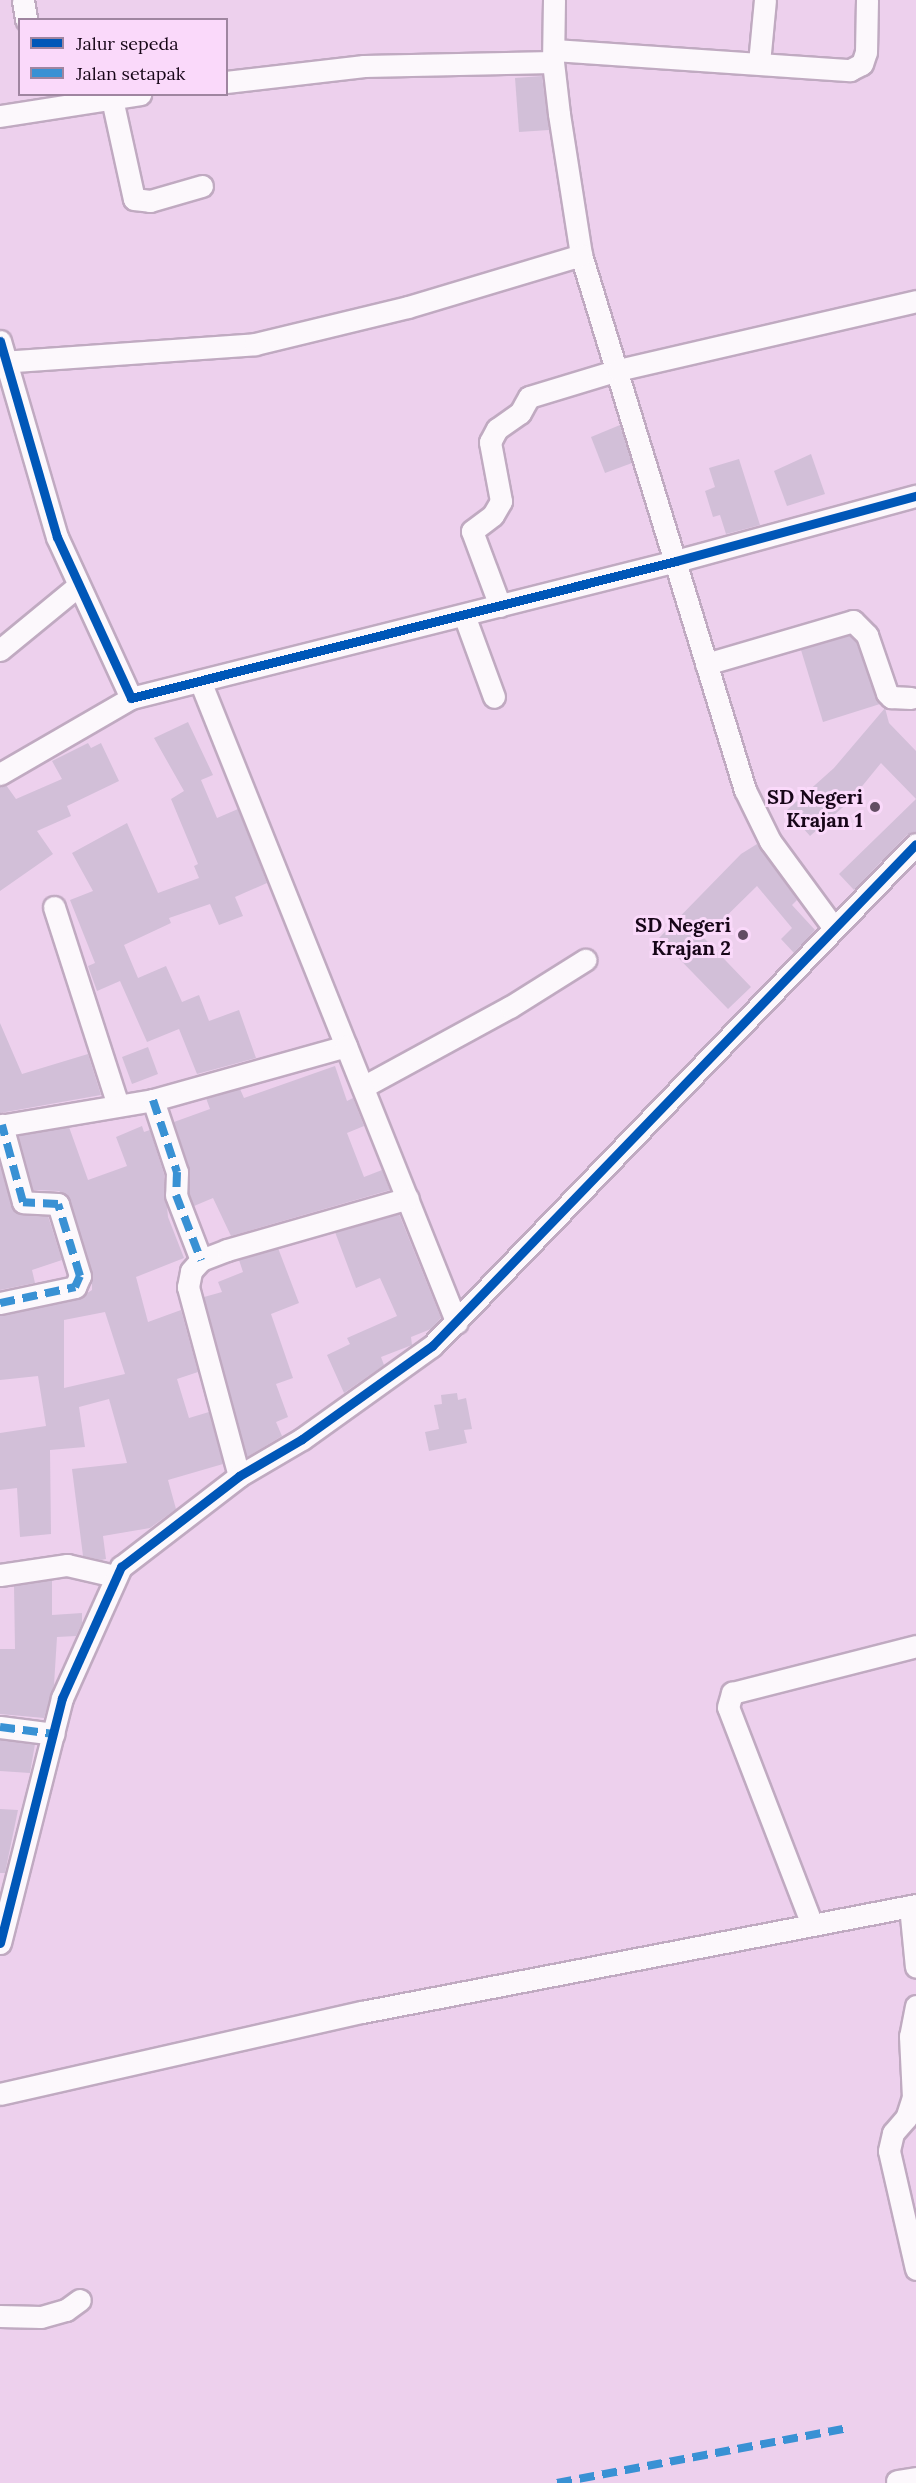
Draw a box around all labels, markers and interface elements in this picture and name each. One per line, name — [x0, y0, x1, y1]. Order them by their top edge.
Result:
legend — [18, 18, 228, 96]
text: Jalur sepeda — [76, 32, 178, 55]
text: Jalan setapak — [76, 62, 186, 85]
place label: SD Negeri Krajan 1 — [767, 784, 863, 831]
marker: SD Negeri Krajan 1 — [868, 800, 882, 814]
place label: SD Negeri Krajan 2 — [635, 912, 731, 959]
marker: SD Negeri Krajan 2 — [736, 928, 750, 942]

